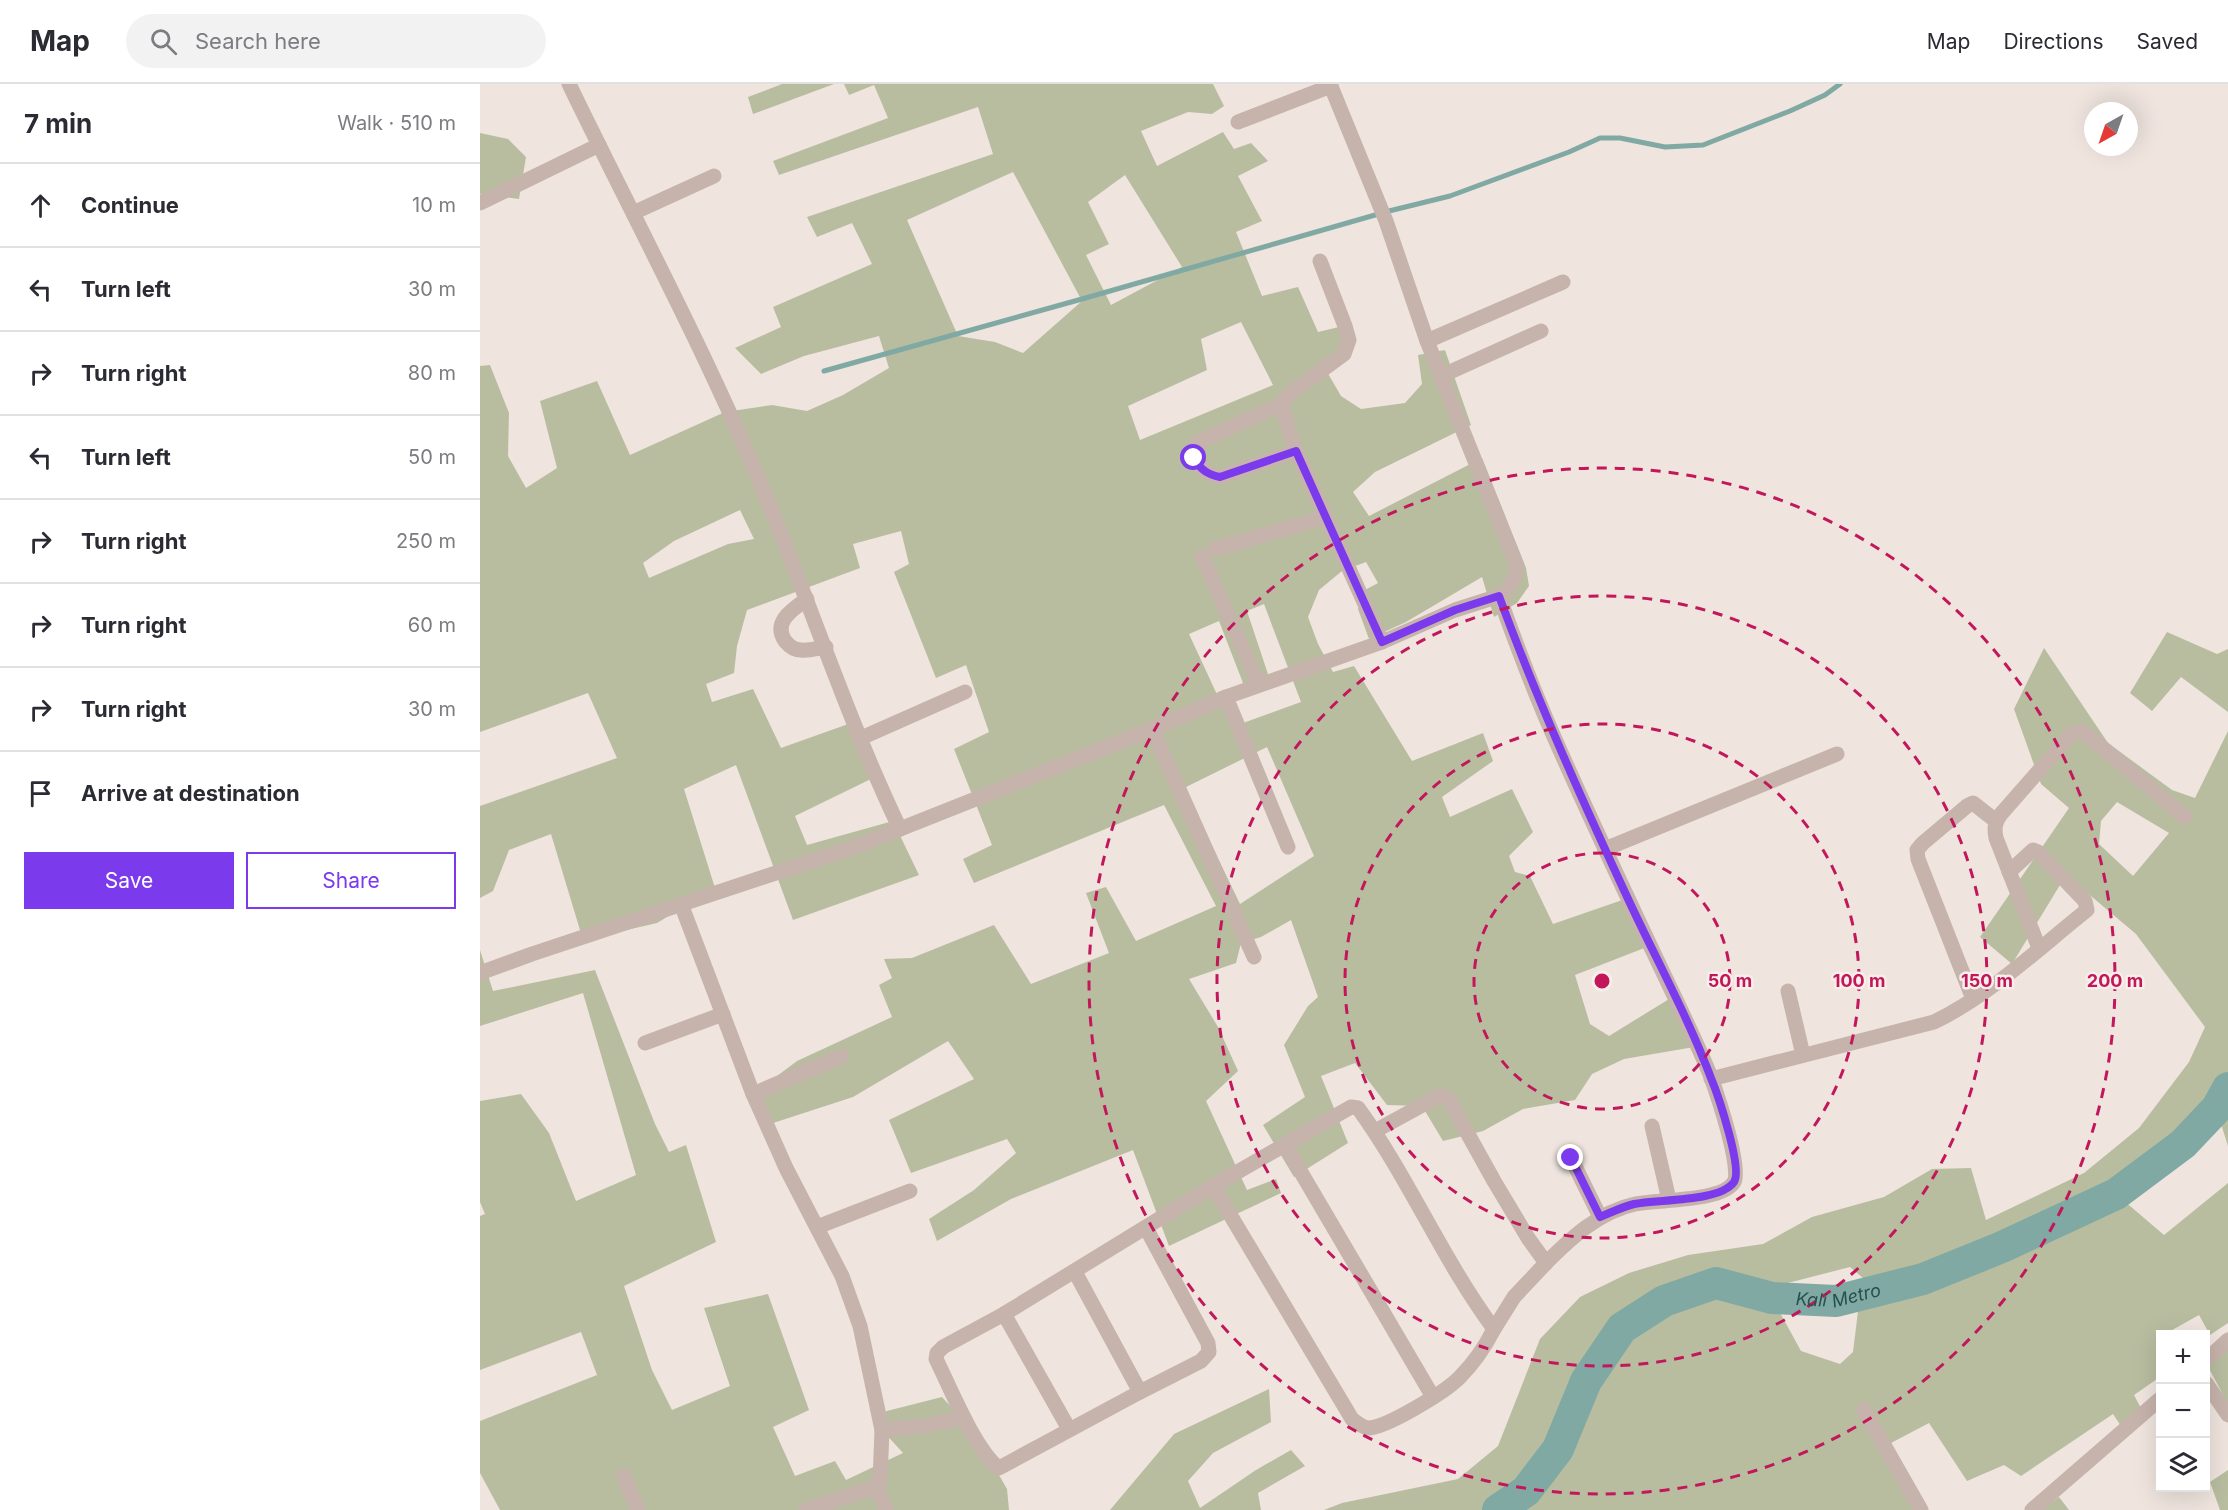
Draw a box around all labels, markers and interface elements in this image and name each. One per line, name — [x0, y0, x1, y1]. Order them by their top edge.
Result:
search box — [126, 14, 546, 68]
text: Map — [30, 24, 90, 58]
icon: search — [147, 25, 180, 58]
text: Search here — [195, 28, 321, 54]
text: Map — [1927, 29, 1970, 54]
text: Directions — [2003, 29, 2104, 54]
text: Saved — [2137, 29, 2198, 54]
north arrow — [2084, 102, 2138, 156]
text: 7 min — [24, 108, 92, 139]
text: Walk · 510 m — [337, 111, 456, 135]
icon: ahead — [24, 189, 57, 222]
text: Continue — [81, 192, 179, 218]
text: 10 m — [412, 193, 456, 217]
icon: left — [24, 273, 57, 306]
text: Turn left — [81, 276, 171, 302]
text: 30 m — [408, 277, 456, 301]
icon: right — [24, 357, 57, 390]
text: Turn right — [81, 360, 187, 386]
text: 80 m — [408, 361, 456, 385]
icon: left — [24, 441, 57, 474]
text: Turn left — [81, 444, 171, 470]
route start — [1180, 444, 1206, 470]
text: 50 m — [408, 445, 456, 469]
icon: right — [24, 525, 57, 558]
text: Turn right — [81, 528, 187, 554]
text: 250 m — [396, 529, 456, 553]
icon: right — [24, 609, 57, 642]
text: Turn right — [81, 612, 187, 638]
text: 60 m — [408, 613, 456, 637]
icon: right — [24, 693, 57, 726]
text: Turn right — [81, 696, 187, 722]
text: 30 m — [408, 697, 456, 721]
icon: arrive — [24, 777, 57, 810]
text: Arrive at destination — [81, 780, 300, 806]
button: Save — [24, 852, 234, 909]
button: Share — [246, 852, 456, 909]
text: 50 m — [1708, 970, 1752, 991]
text: 100 m — [1833, 970, 1885, 991]
text: 150 m — [1961, 970, 2013, 991]
text: 200 m — [2087, 970, 2143, 991]
centre of rings — [1592, 971, 1612, 991]
route end — [1557, 1144, 1583, 1170]
water label: Kali Metro — [1795, 1279, 1883, 1312]
map controls — [2156, 1330, 2210, 1492]
button: + — [2156, 1330, 2210, 1384]
button: − — [2156, 1384, 2210, 1438]
button: layers — [2156, 1438, 2210, 1492]

